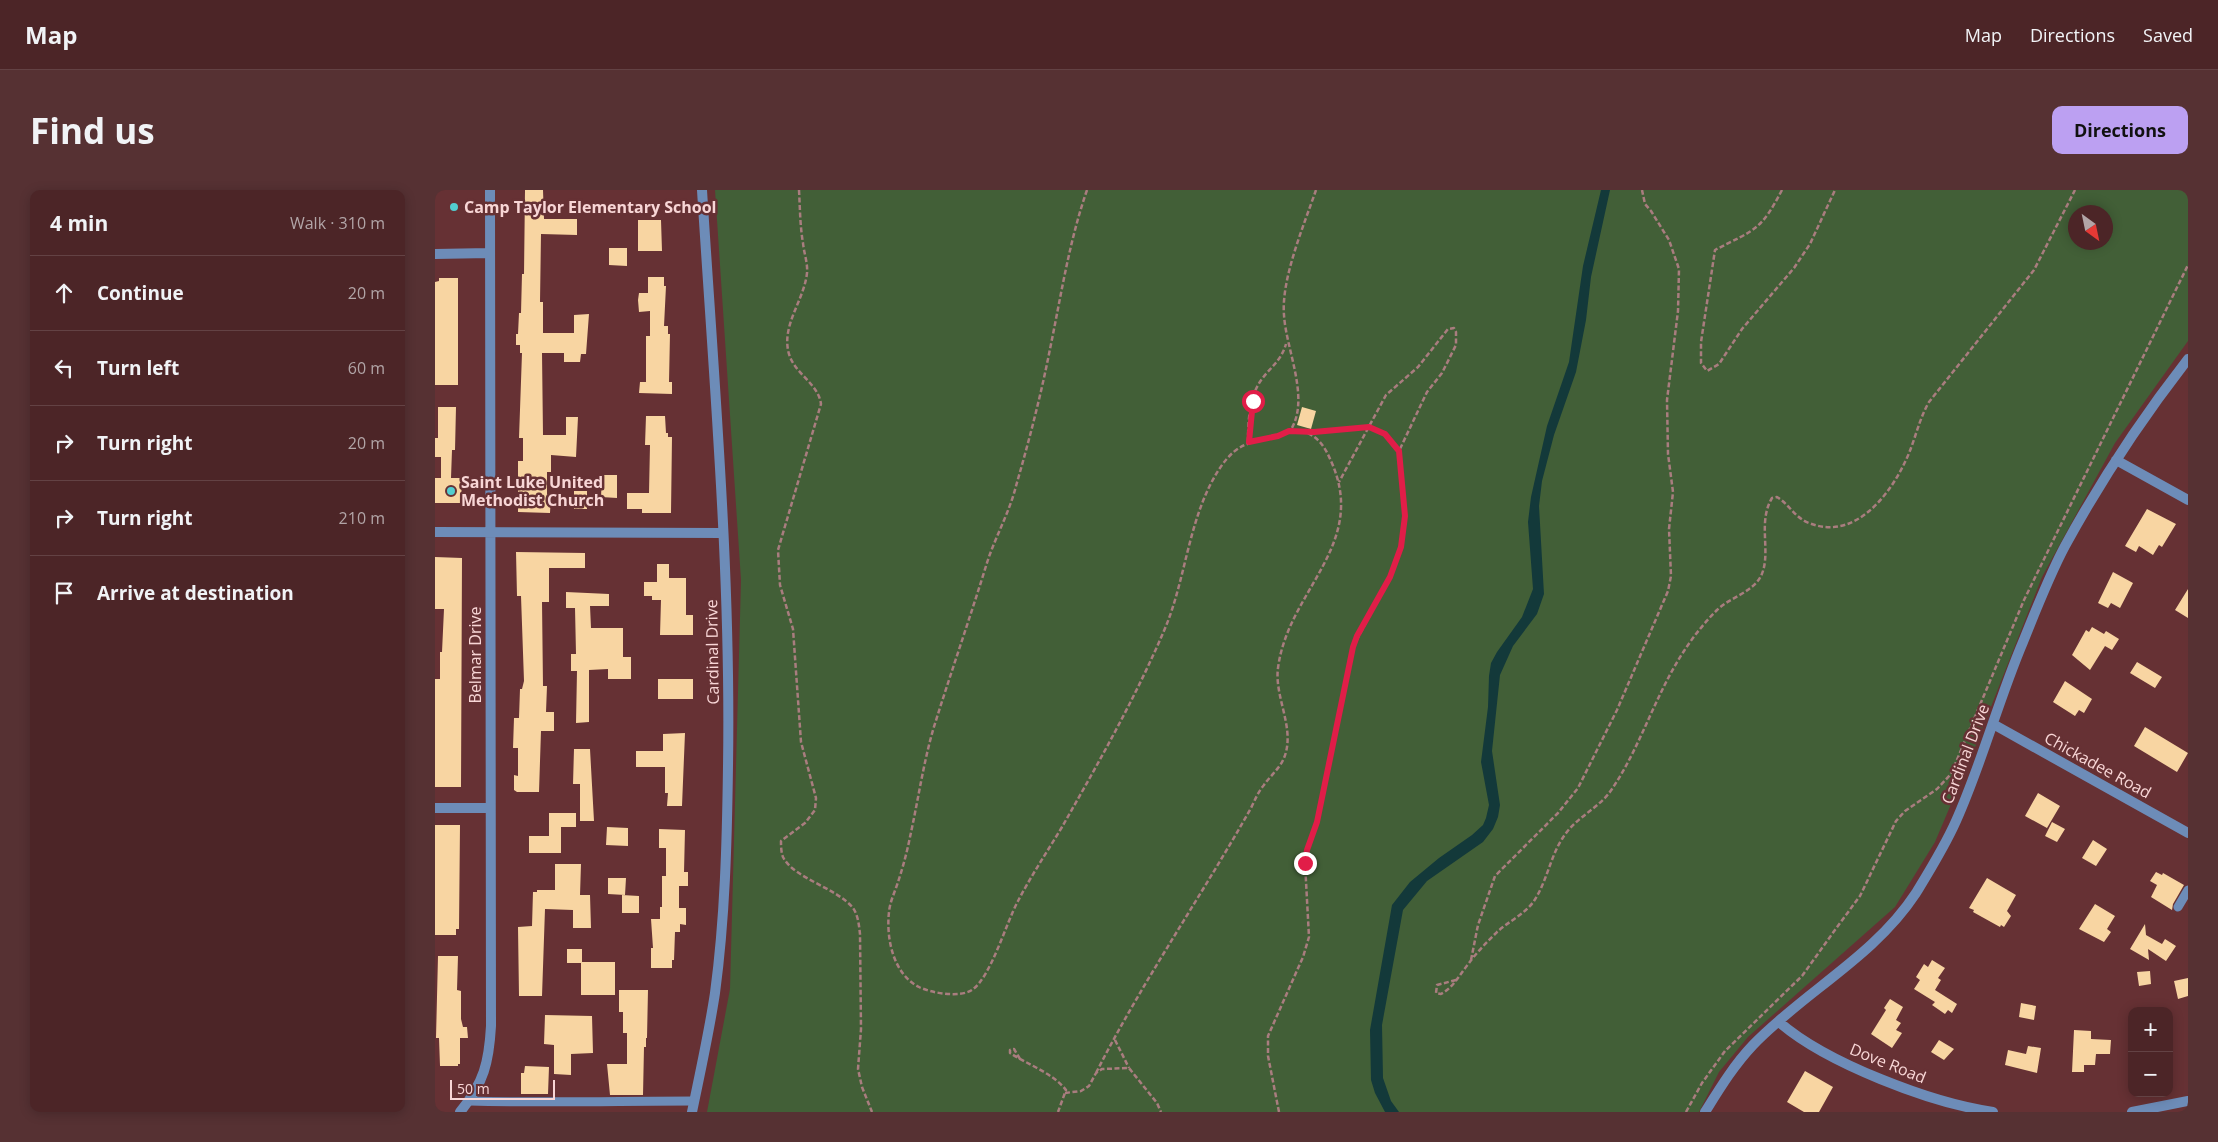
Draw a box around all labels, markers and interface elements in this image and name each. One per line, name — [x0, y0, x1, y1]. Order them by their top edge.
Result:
text: Map — [25, 18, 77, 51]
text: Map — [1965, 23, 2002, 47]
text: Directions — [2030, 23, 2115, 47]
text: Saved — [2143, 23, 2193, 47]
button: Directions — [2052, 106, 2188, 154]
text: Find us — [30, 107, 155, 154]
place label: Camp Taylor Elementary School — [464, 196, 716, 218]
marker: Camp Taylor Elementary School — [448, 201, 460, 213]
north arrow — [2068, 205, 2113, 250]
text: 4 min — [50, 209, 108, 237]
text: Walk · 310 m — [290, 212, 385, 234]
icon: ahead — [50, 279, 78, 307]
text: Continue — [97, 280, 184, 306]
text: 20 m — [348, 282, 385, 304]
icon: left — [50, 354, 78, 382]
text: Turn left — [97, 355, 179, 381]
text: 60 m — [348, 357, 385, 379]
route start — [1242, 390, 1265, 413]
icon: right — [50, 429, 78, 457]
text: Turn right — [97, 430, 192, 456]
text: 20 m — [348, 432, 385, 454]
place label: Saint Luke United Methodist Church — [461, 471, 604, 511]
marker: Saint Luke United Methodist Church — [445, 485, 457, 497]
icon: right — [50, 504, 78, 532]
text: Turn right — [97, 505, 192, 531]
text: 210 m — [339, 507, 385, 529]
icon: arrive — [50, 579, 78, 607]
text: Arrive at destination — [97, 580, 294, 606]
street label: Cardinal Drive — [700, 599, 724, 705]
street label: Belmar Drive — [464, 607, 486, 703]
street label: Cardinal Drive — [1936, 701, 1994, 807]
street label: Chickadee Road — [2041, 727, 2155, 803]
route end — [1294, 852, 1317, 875]
map controls — [2128, 1007, 2173, 1097]
button: + — [2128, 1007, 2173, 1052]
street label: Dove Road — [1847, 1038, 1929, 1088]
button: − — [2128, 1052, 2173, 1097]
scale bar — [450, 1077, 555, 1100]
text: 50 m — [457, 1079, 490, 1098]

